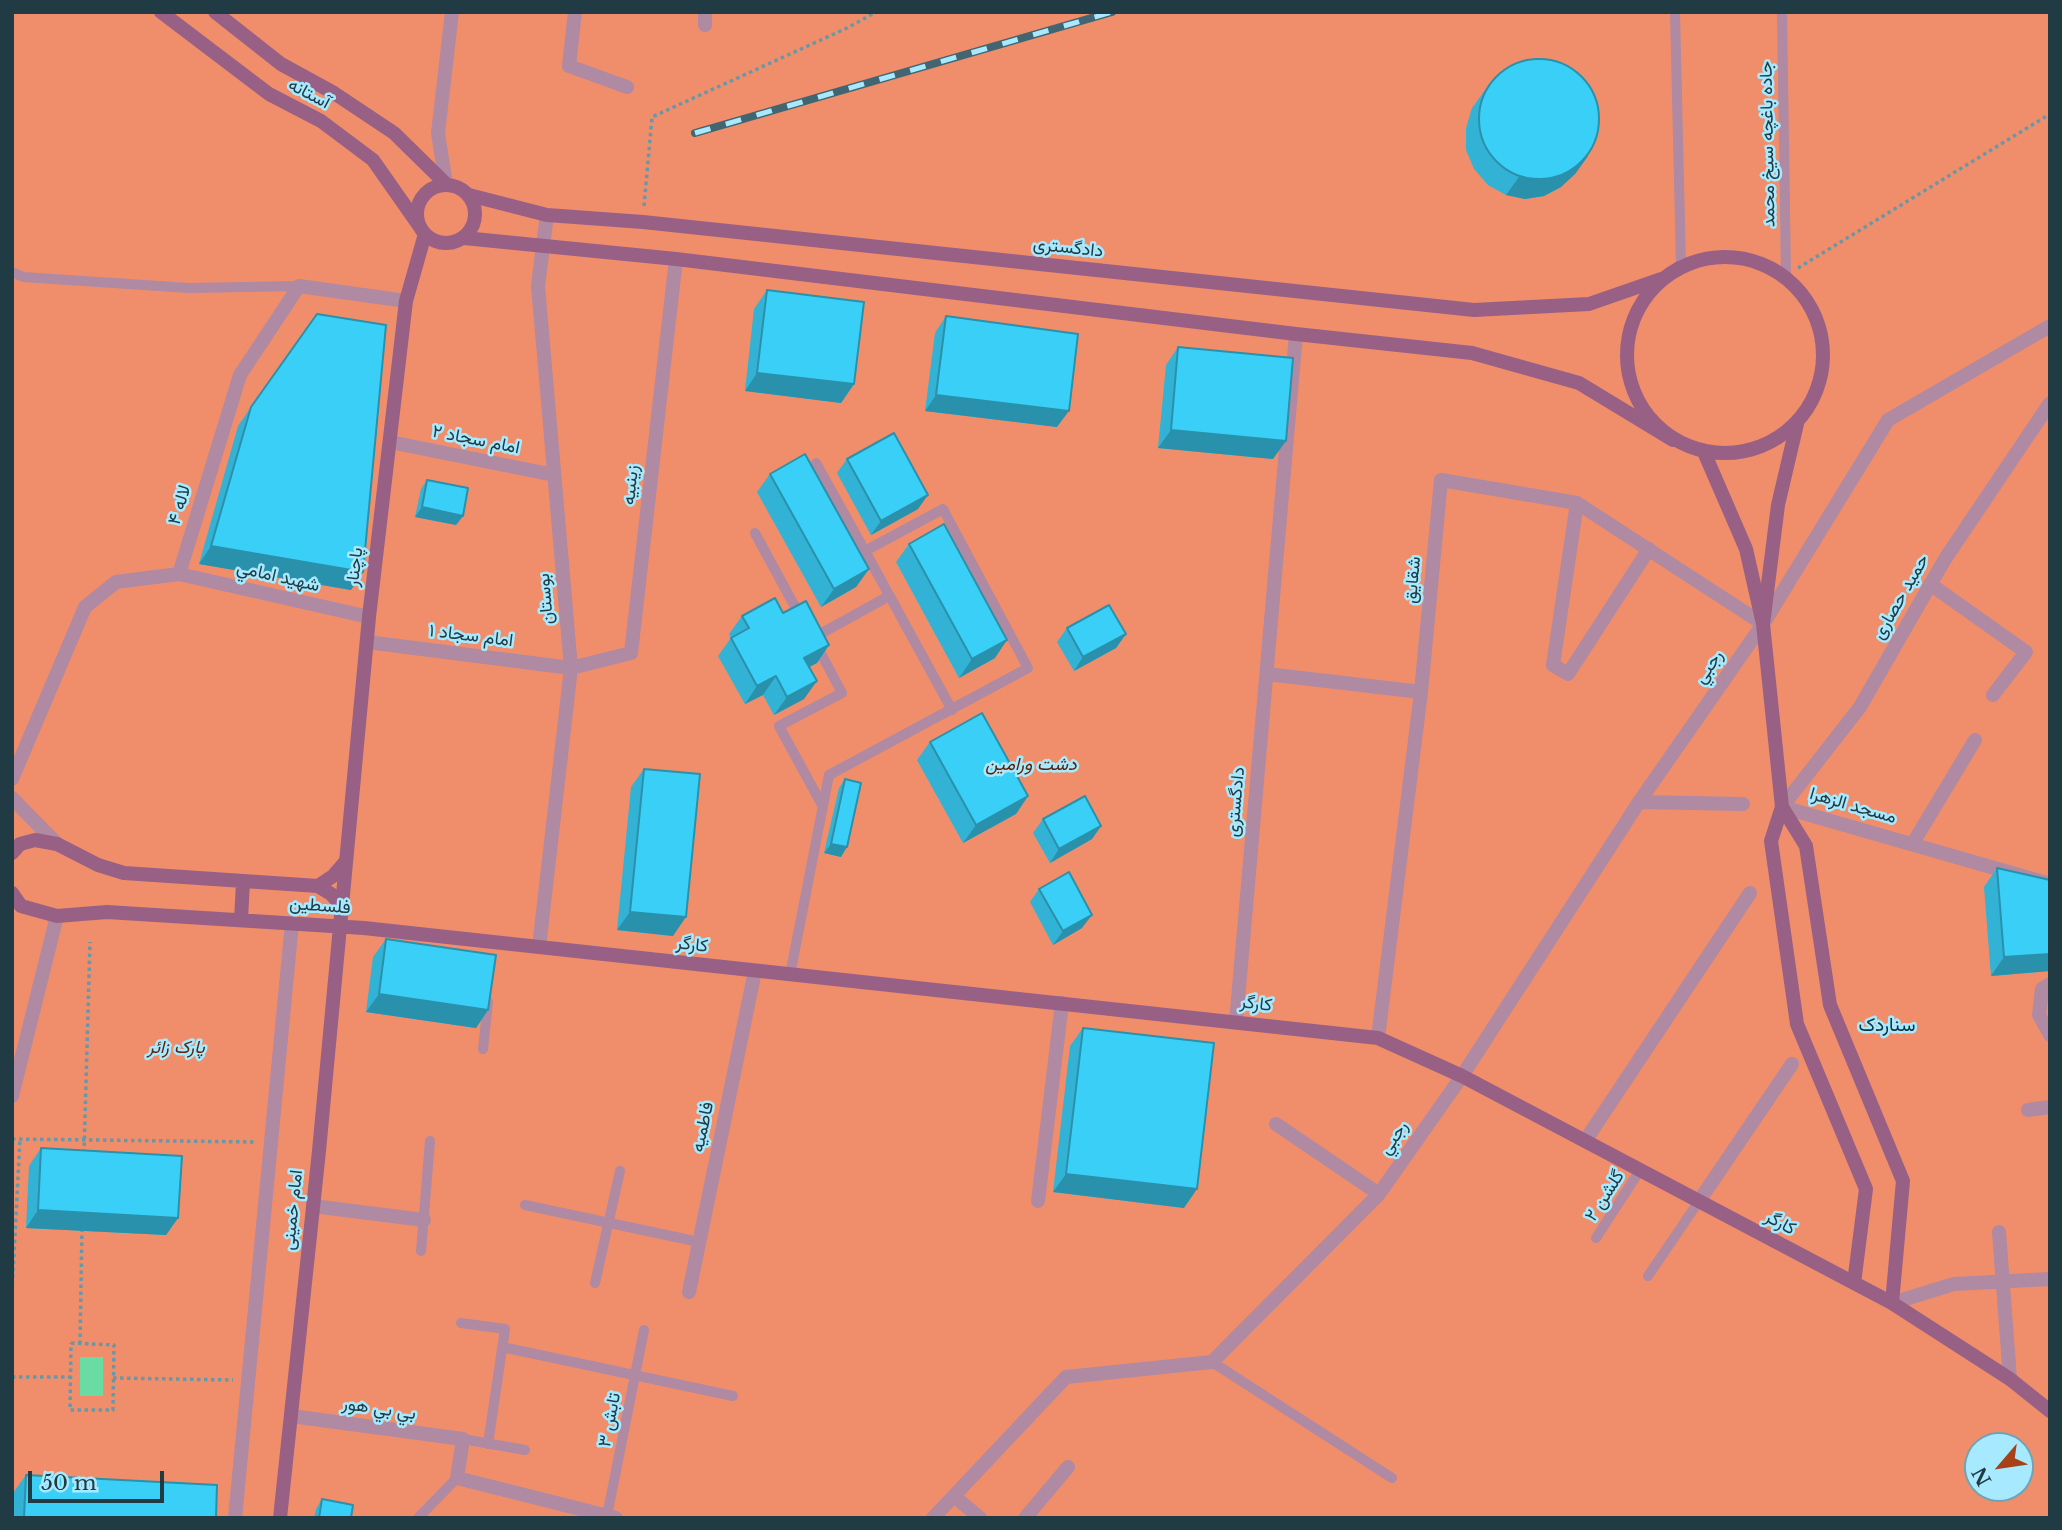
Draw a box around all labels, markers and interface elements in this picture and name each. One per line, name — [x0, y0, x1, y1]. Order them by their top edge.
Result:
street label: جاده باغچه سیخ محمد — [1756, 61, 1780, 227]
street label: آستانه — [284, 74, 334, 114]
street label: دادگستری — [1032, 234, 1104, 262]
street label: امام سجاد ۲ — [430, 421, 522, 459]
street label: زينبيه — [618, 464, 644, 506]
street label: لاله ۴ — [164, 483, 196, 527]
street label: پاچنار — [342, 546, 368, 588]
street label: حمید حصاری — [1868, 551, 1934, 643]
street label: شقايق — [1400, 555, 1426, 605]
street label: شهيد امامي — [234, 557, 322, 597]
street label: بوستان — [533, 573, 559, 625]
street label: امام سجاد ۱ — [428, 620, 514, 652]
street label: رجبي — [1690, 646, 1728, 688]
park label: دشت ورامین — [985, 754, 1077, 776]
street label: دادگستری — [1222, 766, 1250, 838]
street label: مسجد الزهرا — [1807, 783, 1899, 829]
street label: فلسطین — [289, 893, 351, 919]
street label: کارگر — [675, 933, 709, 957]
street label: کارگر — [1239, 991, 1273, 1017]
district label: سناردک — [1859, 1015, 1915, 1037]
park label: پارک زائر — [147, 1037, 205, 1059]
street label: فاطميه — [687, 1100, 719, 1154]
street label: رجبي — [1375, 1117, 1413, 1159]
street label: گلشن ۲ — [1581, 1166, 1629, 1226]
street label: امام خمینی — [278, 1169, 308, 1251]
street label: کارگر — [1761, 1206, 1799, 1240]
street label: تابش ۳ — [594, 1391, 626, 1449]
street label: بي بي هور — [341, 1393, 417, 1425]
north arrow — [1964, 1432, 2034, 1502]
scale bar — [32, 1456, 168, 1500]
text: N — [1968, 1463, 1996, 1490]
text: 50 m — [41, 1470, 96, 1496]

